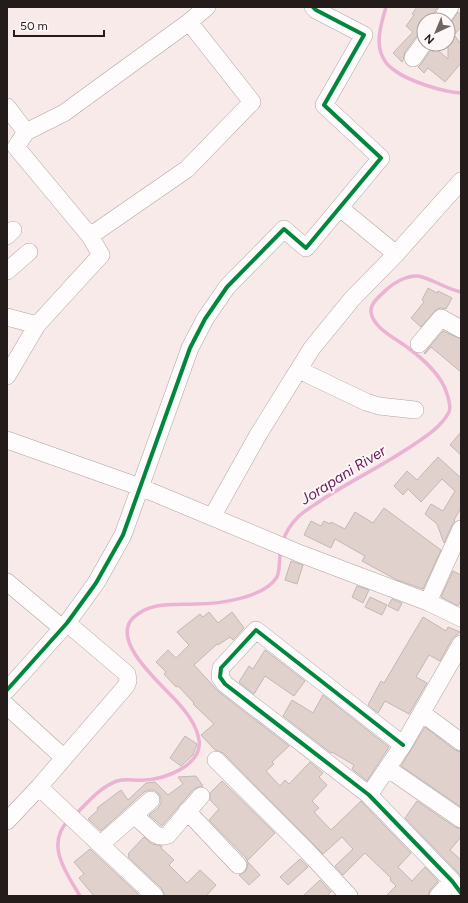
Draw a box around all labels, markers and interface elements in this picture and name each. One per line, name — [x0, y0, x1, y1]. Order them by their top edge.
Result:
scale bar — [14, 12, 104, 38]
north arrow — [416, 12, 456, 52]
text: 50 m — [20, 19, 48, 33]
text: N — [422, 31, 437, 46]
water label: Jorapani River — [296, 441, 390, 509]

